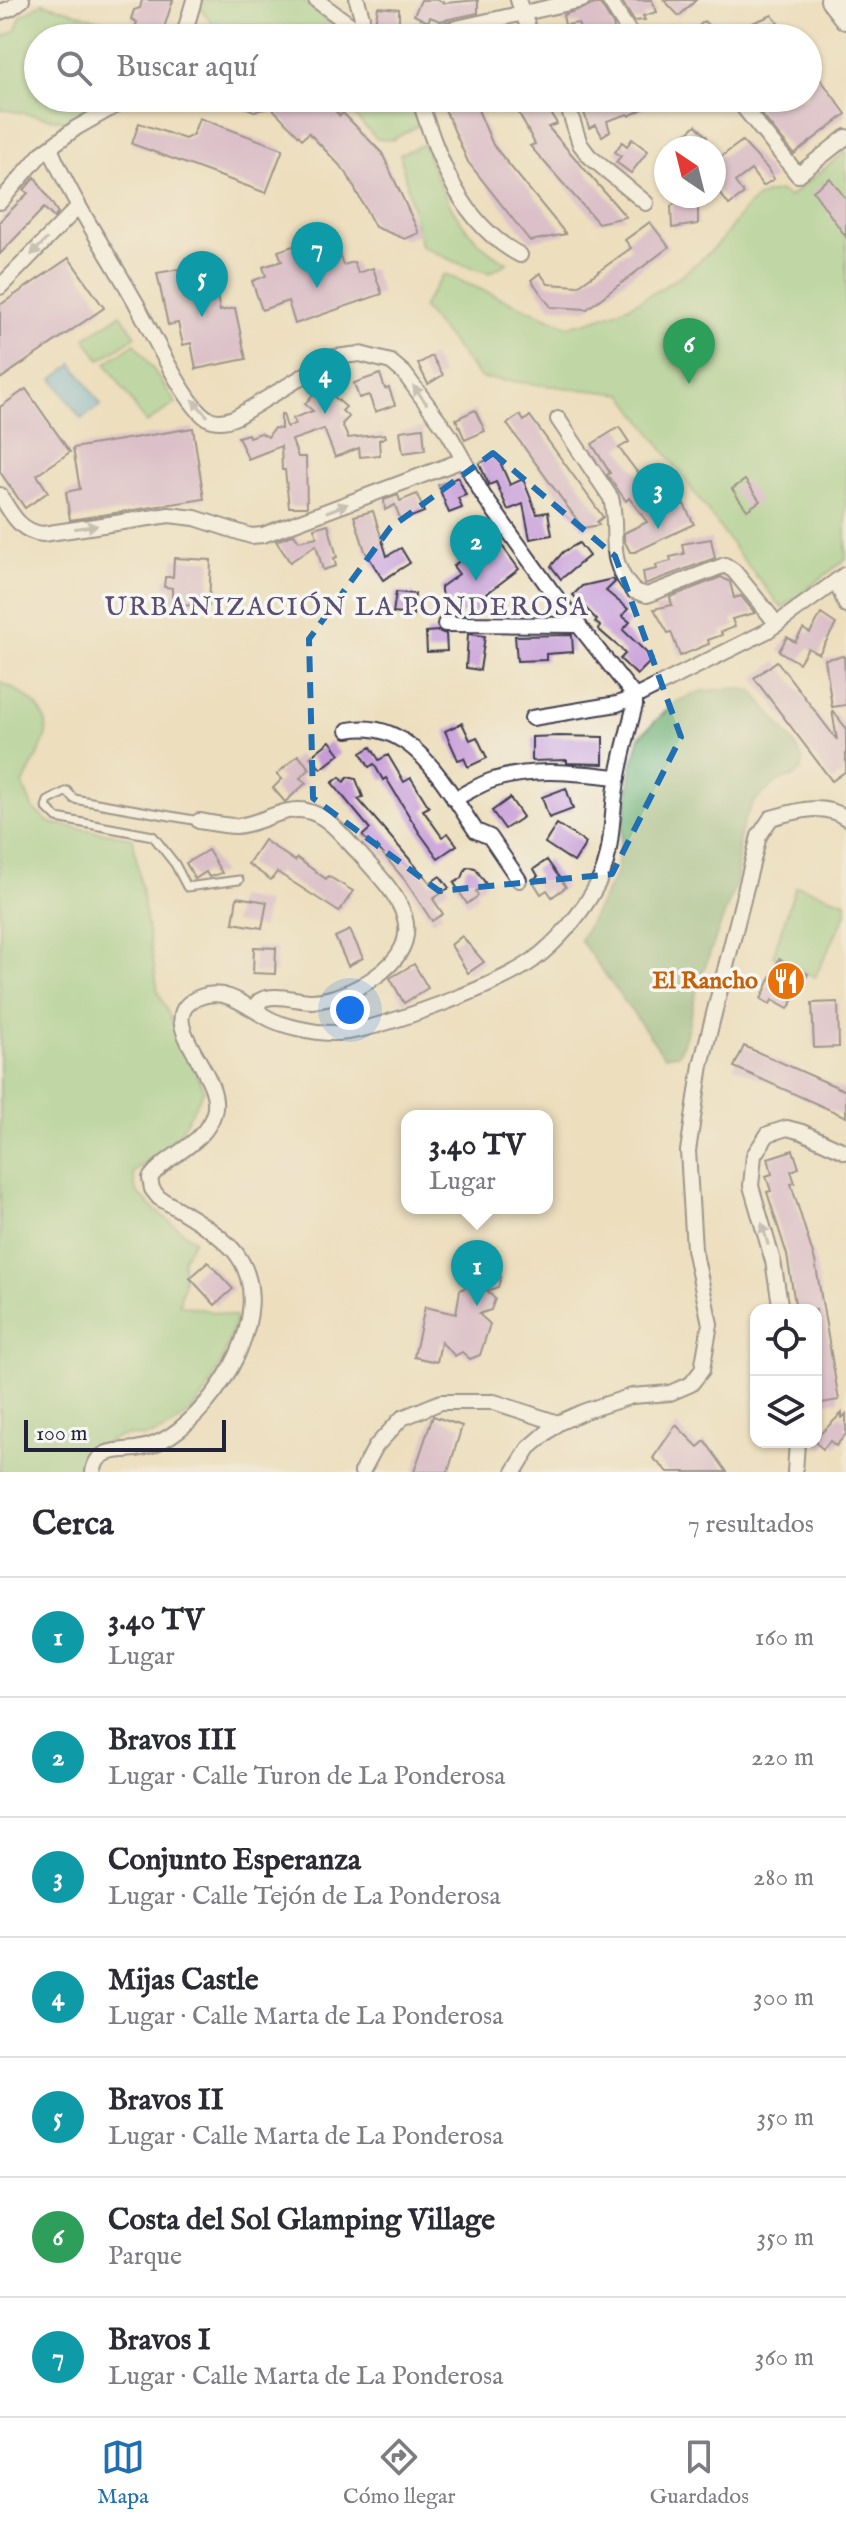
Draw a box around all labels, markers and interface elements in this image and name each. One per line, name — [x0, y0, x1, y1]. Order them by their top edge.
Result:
search box — [24, 24, 822, 112]
icon: search — [52, 46, 96, 90]
text: Buscar aquí — [116, 49, 257, 87]
north arrow — [654, 136, 726, 208]
pin: 7 — [291, 222, 343, 288]
one-way arrow — [30, 237, 49, 256]
pin: 5 — [176, 251, 228, 317]
pin: 6 — [663, 318, 715, 384]
pin: 4 — [299, 348, 351, 414]
one-way arrow — [413, 385, 428, 406]
one-way arrow — [191, 399, 209, 418]
pin: 3 — [632, 463, 684, 529]
one-way arrow — [325, 501, 349, 513]
pin: 2 — [450, 515, 502, 581]
one-way arrow — [74, 520, 99, 533]
district label: URBANIZACIÓN LA PONDEROSA — [104, 591, 590, 624]
restaurant icon: El Rancho — [765, 960, 807, 1002]
place label: El Rancho — [652, 966, 758, 997]
your location — [330, 990, 370, 1030]
popup — [401, 1110, 553, 1214]
text: 3.40 TV — [429, 1127, 525, 1165]
text: Lugar — [429, 1165, 496, 1198]
one-way arrow — [758, 1222, 771, 1246]
pin: 1 — [451, 1240, 503, 1306]
map controls — [750, 1304, 822, 1448]
button: locate — [750, 1304, 822, 1376]
button: layers — [750, 1376, 822, 1448]
scale bar — [24, 1416, 226, 1452]
text: 100 m — [36, 1420, 88, 1448]
text: Cerca — [32, 1503, 114, 1546]
text: 7 resultados — [688, 1508, 814, 1541]
text: 3.40 TV — [108, 1602, 204, 1640]
text: 1 — [53, 1621, 63, 1654]
text: 160 m — [755, 1621, 814, 1654]
text: Lugar — [108, 1640, 175, 1673]
text: Bravos III — [108, 1722, 237, 1760]
text: 2 — [52, 1741, 64, 1774]
text: 220 m — [751, 1741, 814, 1774]
text: Lugar · Calle Turon de La Ponderosa — [108, 1760, 506, 1793]
text: Conjunto Esperanza — [108, 1842, 361, 1880]
text: 3 — [53, 1861, 63, 1894]
text: 280 m — [753, 1861, 814, 1894]
text: Lugar · Calle Tejón de La Ponderosa — [108, 1880, 501, 1913]
text: Mijas Castle — [108, 1962, 258, 2000]
text: 4 — [52, 1981, 64, 2014]
text: 300 m — [753, 1981, 814, 2014]
text: Lugar · Calle Marta de La Ponderosa — [108, 2000, 503, 2033]
text: Bravos II — [108, 2082, 224, 2120]
text: 5 — [53, 2101, 63, 2134]
text: 350 m — [756, 2101, 814, 2134]
text: Lugar · Calle Marta de La Ponderosa — [108, 2120, 503, 2153]
text: Costa del Sol Glamping Village — [108, 2202, 495, 2240]
text: 6 — [53, 2221, 63, 2254]
text: 350 m — [756, 2221, 814, 2254]
text: Parque — [108, 2240, 182, 2273]
text: Bravos I — [108, 2322, 211, 2360]
text: 7 — [52, 2341, 64, 2374]
text: 360 m — [755, 2341, 814, 2374]
text: Lugar · Calle Marta de La Ponderosa — [108, 2360, 503, 2393]
tab: Mapa — [97, 2435, 149, 2511]
tab: Cómo llegar — [343, 2435, 456, 2511]
tab: Guardados — [650, 2435, 749, 2511]

